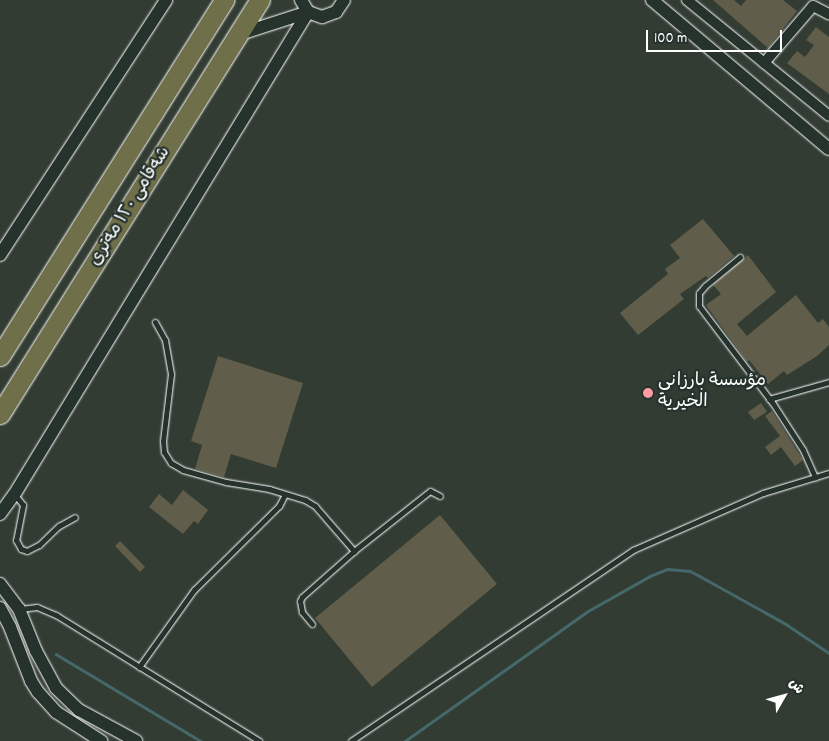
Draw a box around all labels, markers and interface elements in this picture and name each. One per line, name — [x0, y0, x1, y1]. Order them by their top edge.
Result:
scale bar — [649, 20, 785, 52]
text: 100 m — [654, 28, 687, 50]
street label: شەقامی ١٢٠ مەتری — [86, 143, 176, 271]
place label: مؤسسة بارزانی الخیریة — [658, 372, 766, 414]
marker: مؤسسة بارزانی الخیریة — [642, 387, 654, 399]
north arrow — [759, 671, 809, 721]
text: ش — [783, 675, 808, 699]

